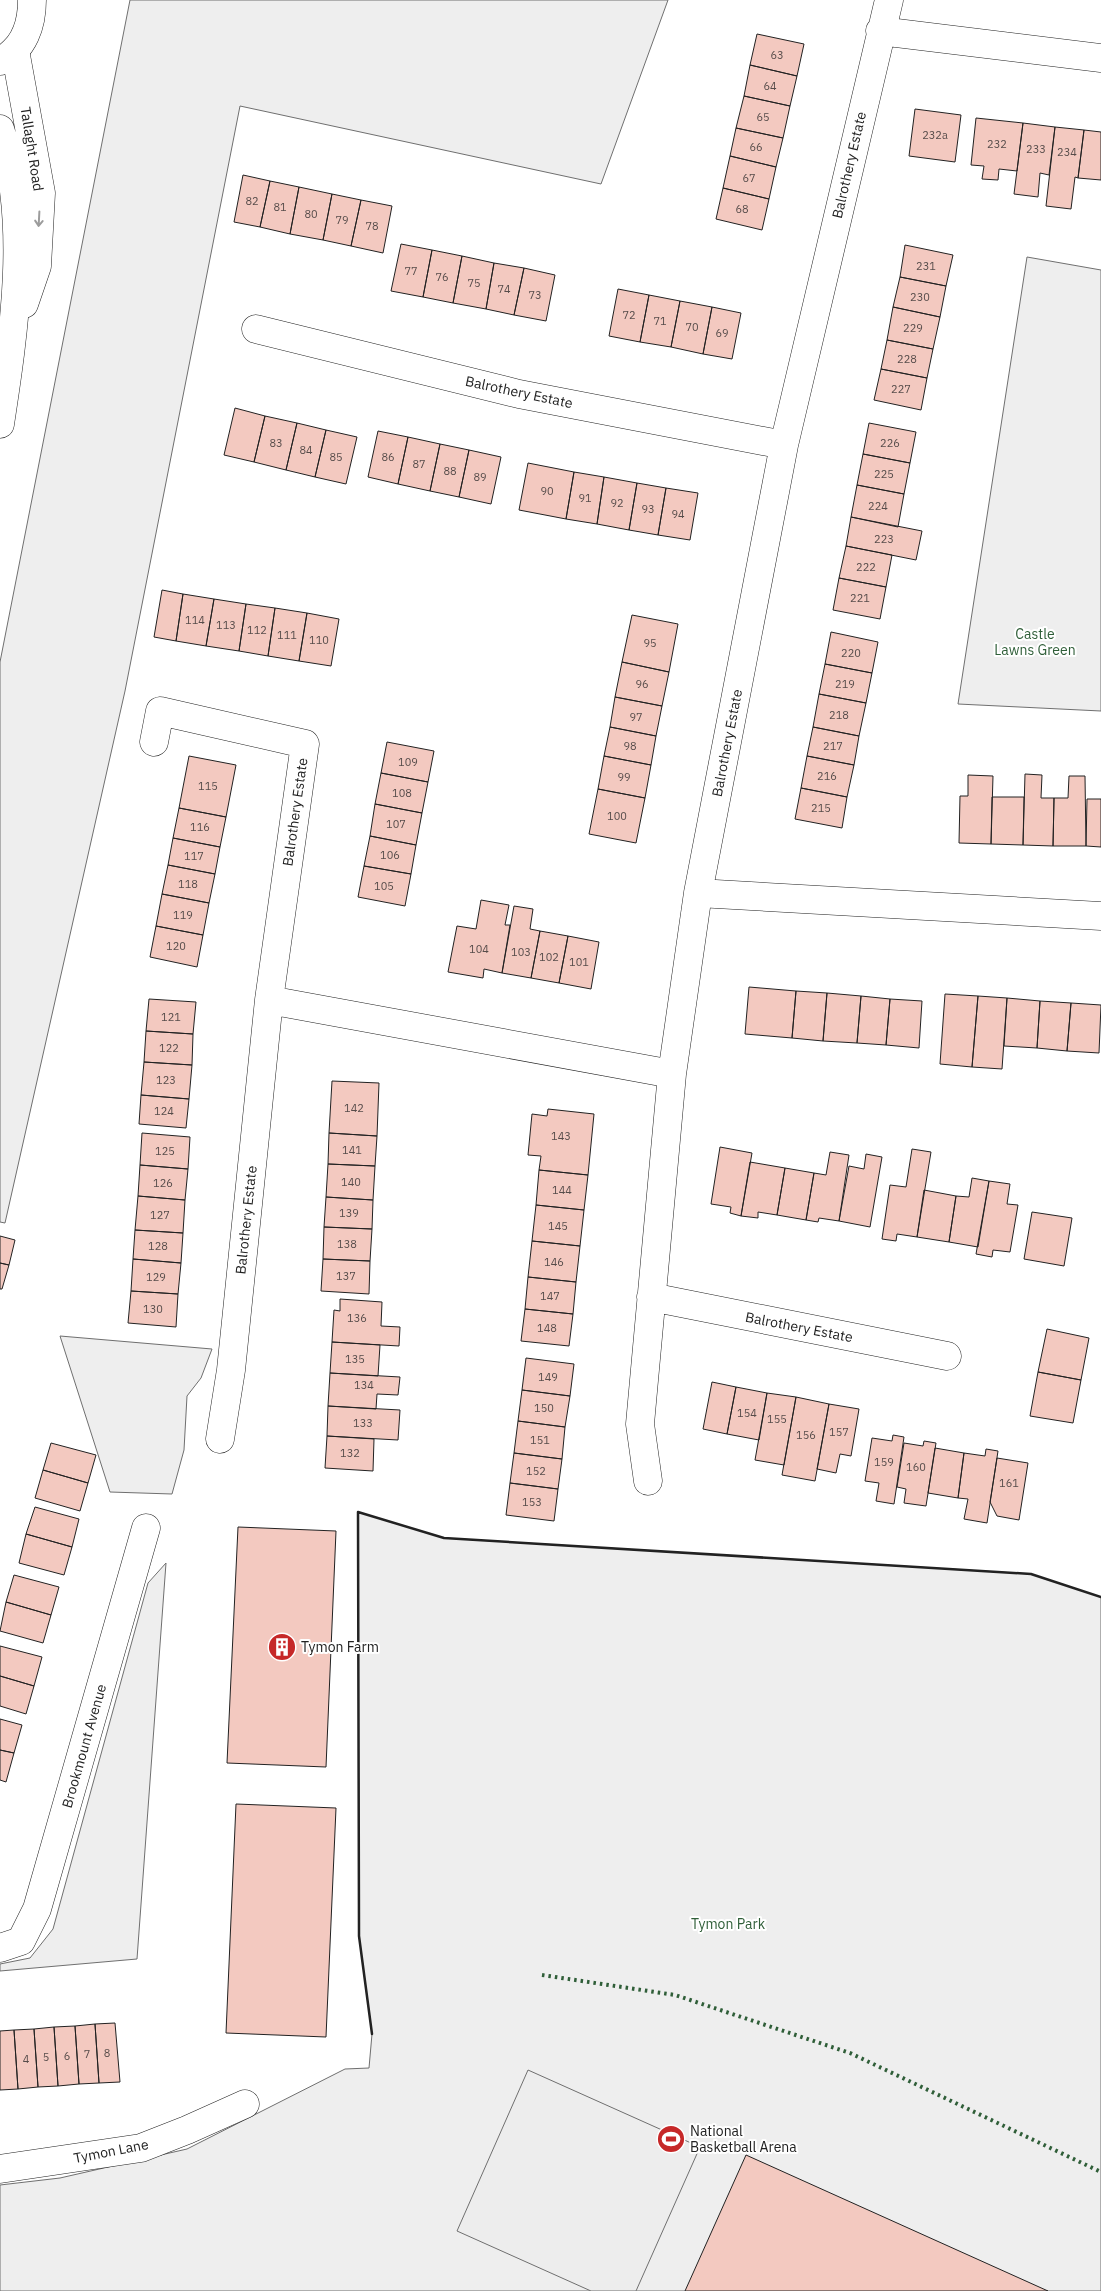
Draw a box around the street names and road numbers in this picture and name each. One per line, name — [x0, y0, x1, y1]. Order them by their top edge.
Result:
street label: Tallaght Road — [16, 105, 48, 193]
street label: Balrothery Estate — [828, 109, 870, 220]
street label: Balrothery Estate — [464, 372, 575, 412]
street label: Balrothery Estate — [708, 687, 746, 798]
street label: Balrothery Estate — [278, 756, 312, 867]
street label: Balrothery Estate — [231, 1164, 261, 1275]
street label: Balrothery Estate — [744, 1308, 855, 1346]
street label: Brookmount Avenue — [58, 1682, 110, 1810]
street label: Tymon Lane — [72, 2135, 150, 2167]

